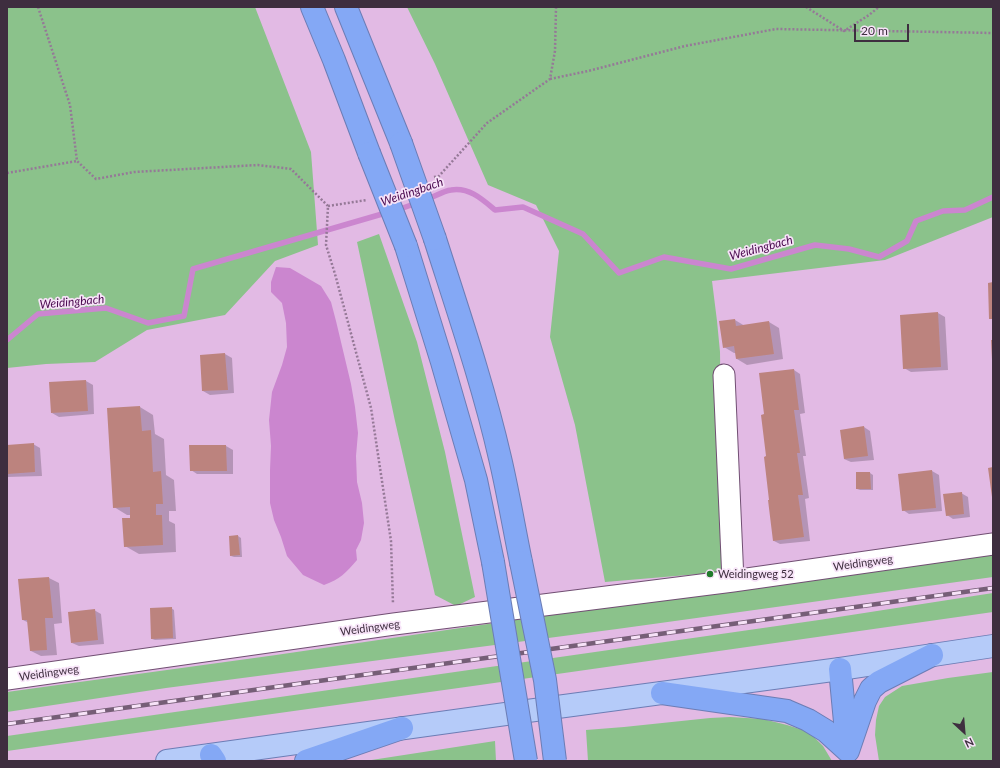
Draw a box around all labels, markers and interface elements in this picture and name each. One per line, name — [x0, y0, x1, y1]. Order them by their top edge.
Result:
scale bar — [856, 16, 911, 42]
text: 20 m — [861, 23, 888, 38]
water label: Weidingbach — [379, 175, 445, 209]
water label: Weidingbach — [728, 233, 794, 263]
water label: Weidingbach — [39, 292, 105, 312]
street label: Weidingweg — [832, 552, 894, 574]
place label: Weidingweg 52 — [718, 567, 794, 581]
marker: Weidingweg 52 — [705, 569, 715, 579]
street label: Weidingweg — [339, 617, 401, 639]
street label: Weidingweg — [18, 662, 80, 684]
north arrow — [944, 712, 984, 752]
text: N — [963, 736, 976, 751]

